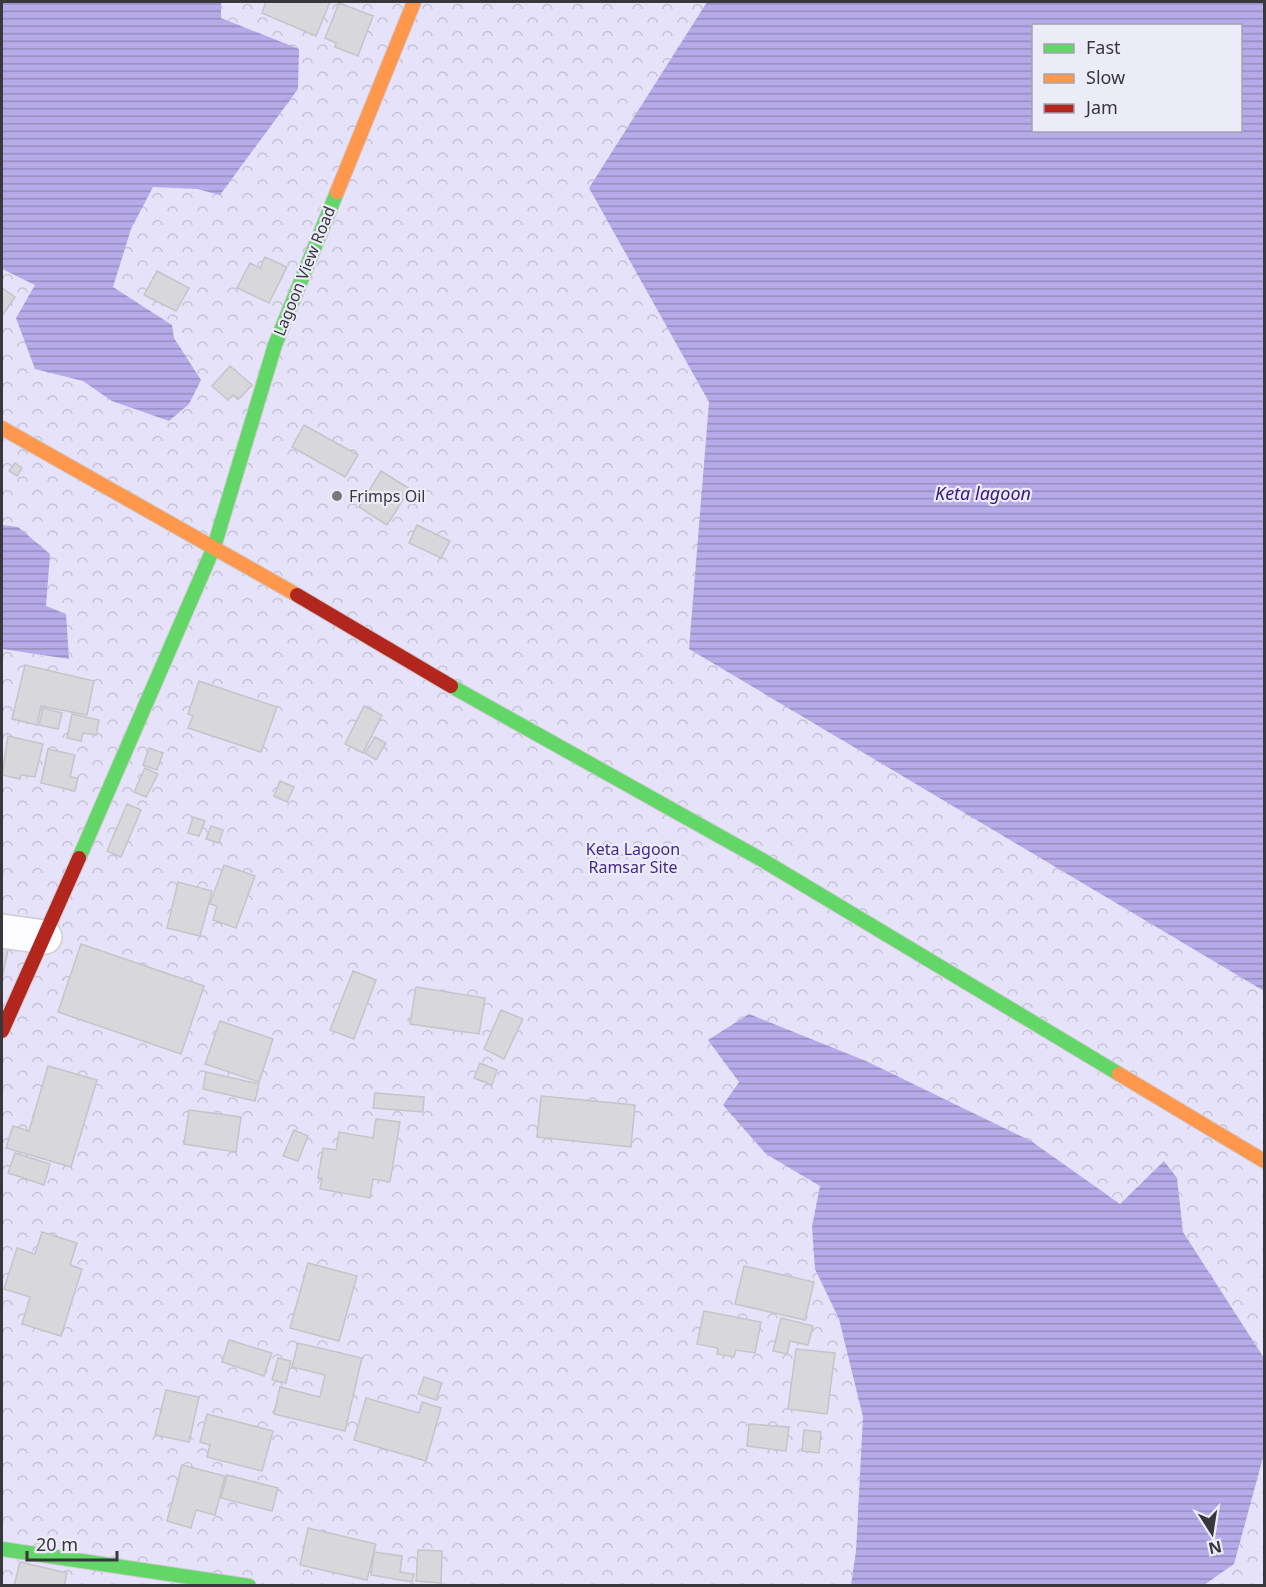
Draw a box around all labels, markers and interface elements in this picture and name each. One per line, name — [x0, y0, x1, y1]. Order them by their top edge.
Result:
legend — [1032, 24, 1242, 132]
text: Fast — [1086, 35, 1121, 59]
text: Slow — [1086, 65, 1125, 89]
text: Jam — [1084, 95, 1118, 119]
street label: Lagoon View Road — [268, 203, 340, 339]
water label: Keta lagoon — [935, 481, 1031, 505]
place label: Frimps Oil — [349, 485, 425, 507]
marker: Frimps Oil — [330, 489, 344, 503]
park label: Keta Lagoon Ramsar Site — [586, 838, 680, 878]
north arrow — [1182, 1503, 1242, 1563]
scale bar — [27, 1524, 117, 1562]
text: 20 m — [36, 1532, 78, 1556]
text: N — [1206, 1536, 1224, 1560]

